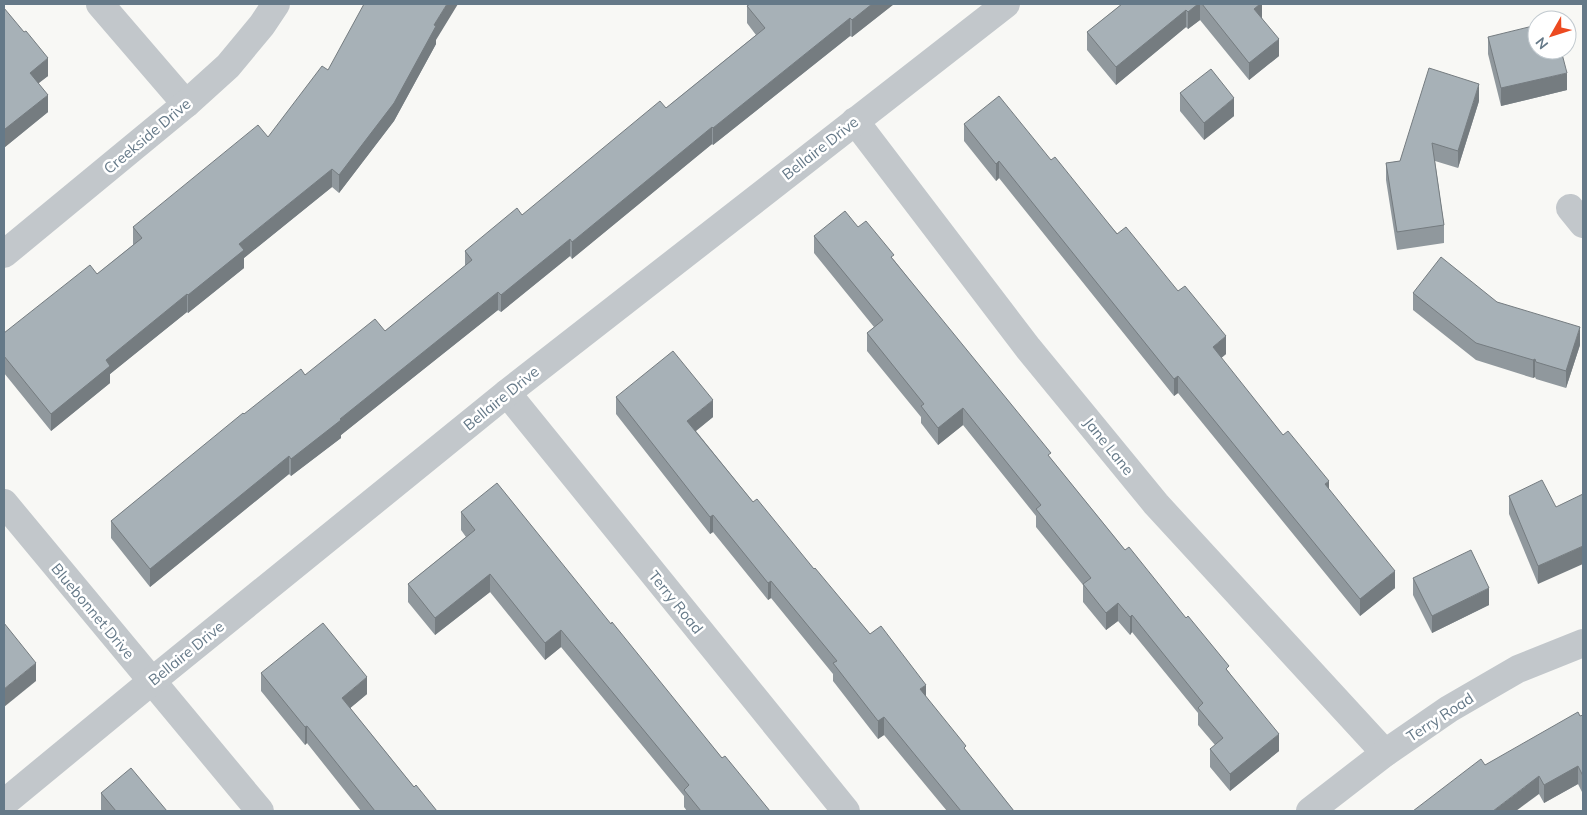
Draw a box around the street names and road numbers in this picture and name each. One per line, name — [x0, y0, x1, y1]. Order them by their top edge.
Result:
street label: Creekside Drive — [100, 94, 194, 178]
street label: Bellaire Drive — [778, 112, 862, 184]
street label: Bellaire Drive — [459, 362, 543, 434]
street label: Jane Lane — [1080, 413, 1138, 479]
street label: Bluebonnet Drive — [47, 559, 139, 663]
street label: Terry Road — [645, 566, 707, 638]
street label: Bellaire Drive — [144, 617, 228, 689]
street label: Terry Road — [1403, 688, 1477, 746]

